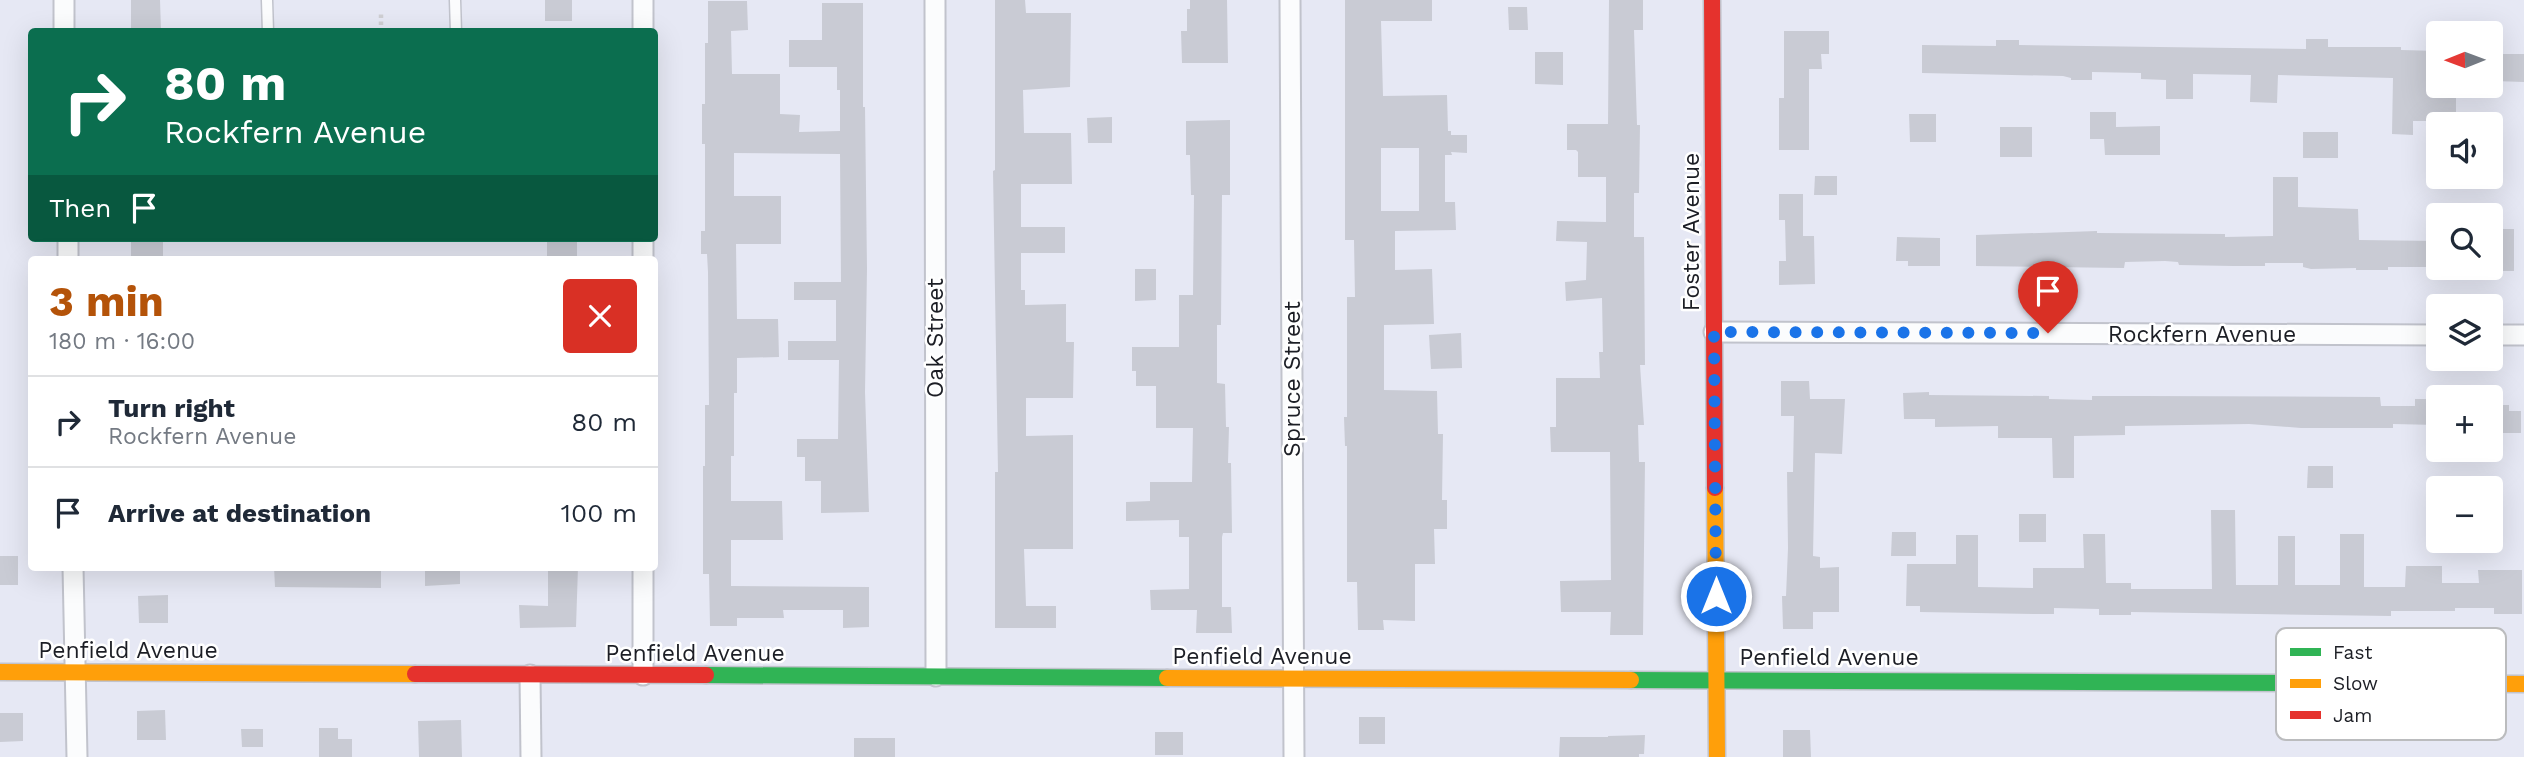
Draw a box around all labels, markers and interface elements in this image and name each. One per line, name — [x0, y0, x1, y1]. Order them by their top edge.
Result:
north arrow — [2426, 21, 2502, 98]
map controls — [2426, 21, 2503, 553]
text: 80 m — [164, 54, 286, 112]
icon: right — [49, 56, 140, 147]
button: sound — [2426, 112, 2503, 189]
text: Rockfern Avenue — [164, 113, 426, 151]
street label: Foster Avenue — [1678, 153, 1705, 311]
icon: arrive — [125, 189, 163, 227]
text: Then — [49, 193, 111, 223]
button: search — [2426, 203, 2503, 280]
pin — [2018, 261, 2078, 333]
icon: arrive — [2029, 272, 2067, 310]
text: 3 min — [49, 277, 164, 326]
street label: Oak Street — [922, 278, 949, 398]
button: close — [563, 279, 637, 353]
button: layers — [2426, 294, 2503, 371]
street label: Spruce Street — [1279, 301, 1306, 457]
street label: Rockfern Avenue — [2108, 321, 2296, 348]
text: 180 m · 16:00 — [49, 328, 195, 355]
button: + — [2426, 385, 2503, 462]
text: Turn right — [108, 393, 235, 423]
icon: right — [49, 403, 87, 441]
text: 80 m — [571, 407, 637, 437]
text: Rockfern Avenue — [108, 423, 297, 450]
button: − — [2426, 476, 2503, 553]
icon: arrive — [49, 494, 87, 532]
text: Arrive at destination — [108, 498, 371, 528]
text: 100 m — [561, 498, 637, 528]
position arrow — [1679, 559, 1753, 633]
legend — [2276, 628, 2506, 740]
street label: Penfield Avenue — [38, 637, 218, 664]
street label: Penfield Avenue — [605, 640, 785, 667]
text: Fast — [2333, 641, 2372, 664]
street label: Penfield Avenue — [1172, 643, 1352, 670]
street label: Penfield Avenue — [1739, 644, 1919, 671]
text: Slow — [2333, 672, 2378, 695]
text: Jam — [2333, 704, 2372, 727]

